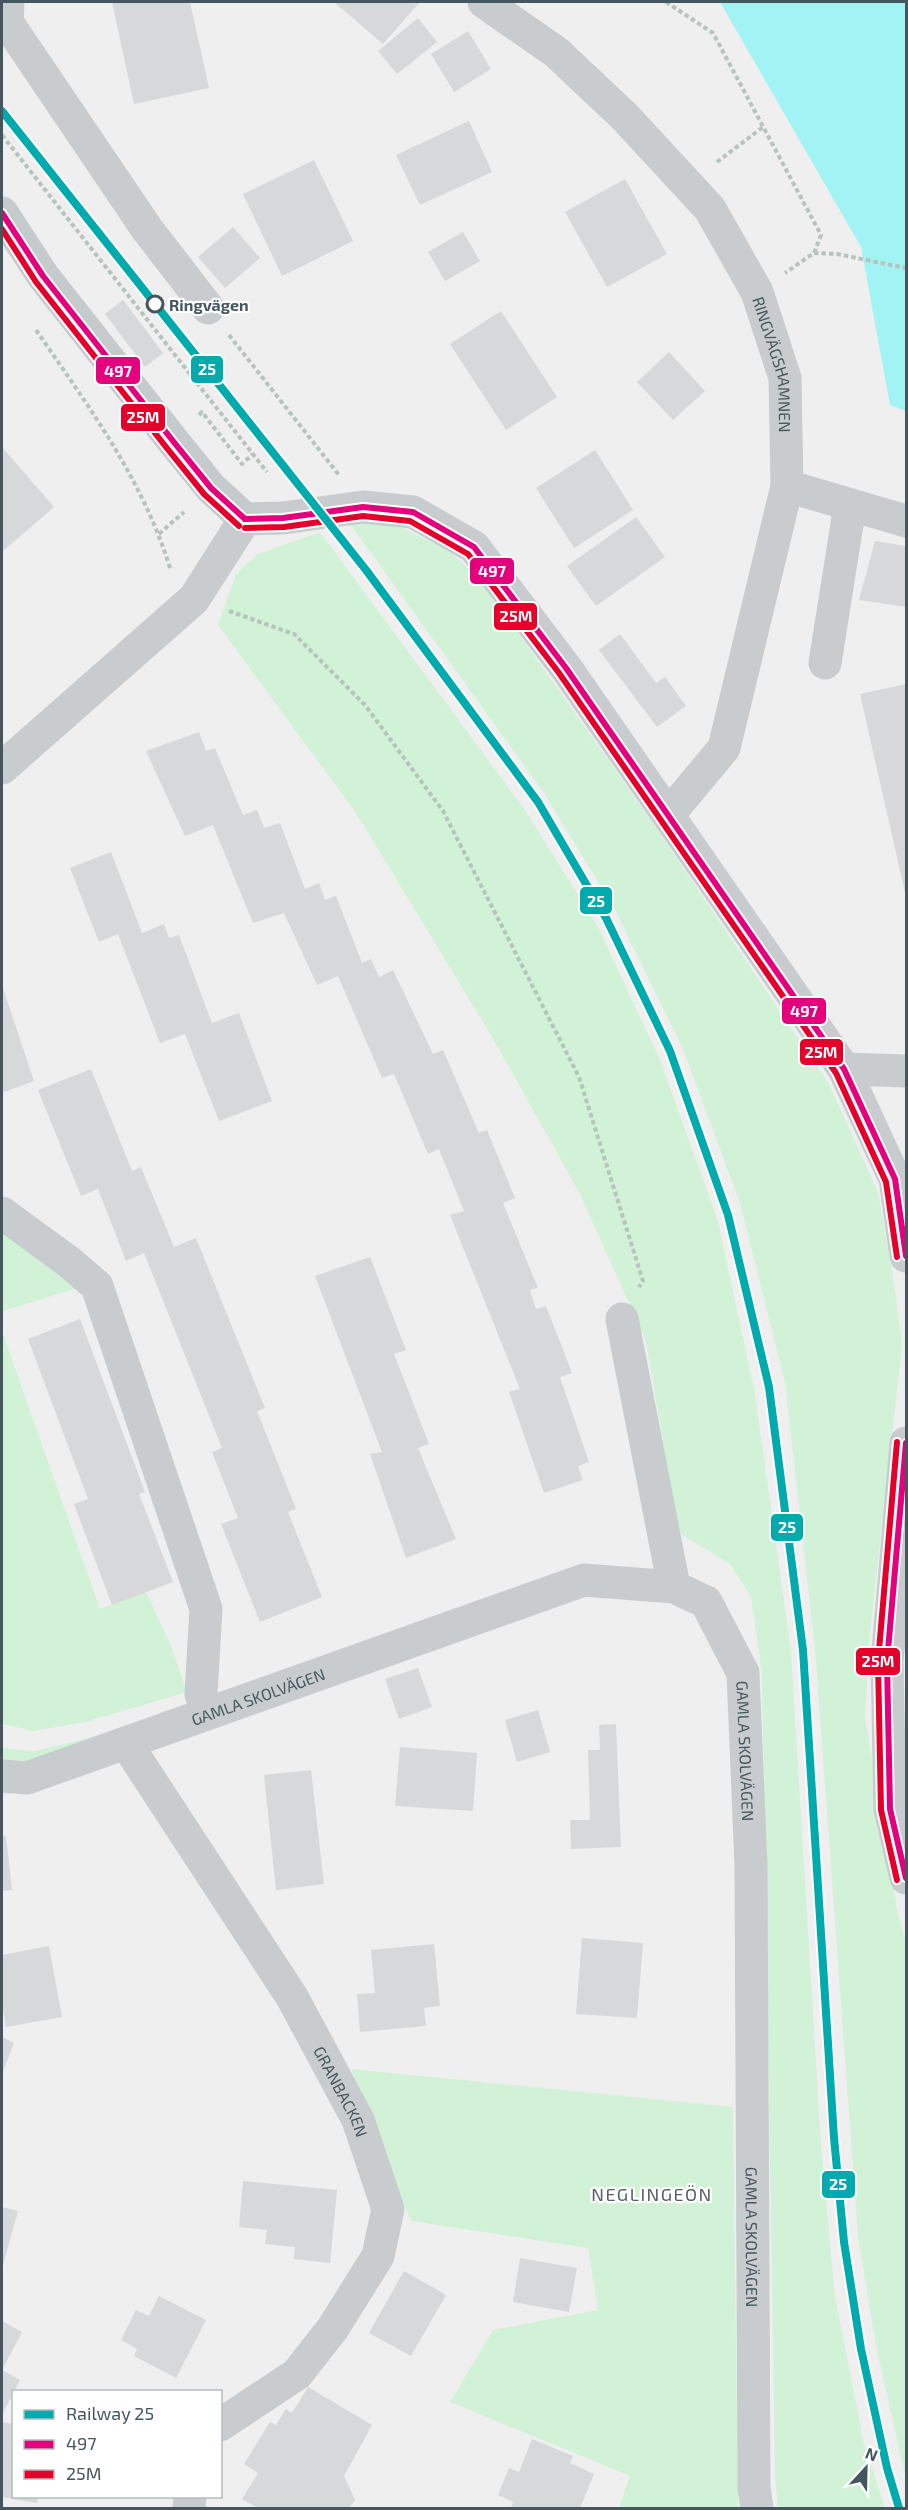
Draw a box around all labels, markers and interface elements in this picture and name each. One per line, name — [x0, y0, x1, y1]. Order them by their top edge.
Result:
street label: RINGVÄGSHAMNEN — [750, 294, 796, 433]
marker: Ringvägen — [146, 295, 164, 313]
place label: Ringvägen — [169, 295, 249, 314]
line badge: 25 — [190, 355, 224, 384]
line badge: 497 — [95, 356, 141, 385]
text: 25 — [198, 359, 216, 378]
text: 497 — [104, 361, 133, 380]
line badge: 25M — [120, 403, 166, 432]
text: 25M — [127, 407, 159, 426]
line badge: 497 — [469, 557, 515, 585]
text: 497 — [478, 561, 507, 580]
line badge: 25M — [493, 602, 538, 631]
text: 25M — [500, 606, 532, 625]
line badge: 25 — [579, 886, 613, 915]
text: 25 — [587, 891, 605, 910]
line badge: 497 — [781, 997, 827, 1025]
text: 497 — [790, 1001, 819, 1020]
line badge: 25M — [799, 1038, 844, 1066]
text: 25M — [805, 1042, 837, 1061]
line badge: 25 — [770, 1513, 804, 1542]
text: 25 — [778, 1517, 796, 1536]
line badge: 25M — [855, 1647, 901, 1676]
text: 25M — [862, 1651, 894, 1670]
street label: GAMLA SKOLVÄGEN — [188, 1663, 327, 1728]
street label: GAMLA SKOLVÄGEN — [734, 1680, 759, 1822]
street label: GRANBACKEN — [310, 2042, 372, 2139]
street label: GAMLA SKOLVÄGEN — [743, 2167, 763, 2307]
line badge: 25 — [821, 2170, 856, 2199]
text: 25 — [829, 2174, 847, 2193]
district label: NEGLINGEÖN — [591, 2183, 713, 2205]
legend — [12, 2390, 222, 2498]
text: Railway 25 — [66, 2402, 154, 2424]
text: 497 — [66, 2432, 97, 2454]
north arrow — [836, 2438, 896, 2498]
text: N — [863, 2443, 881, 2465]
text: 25M — [66, 2462, 102, 2484]

